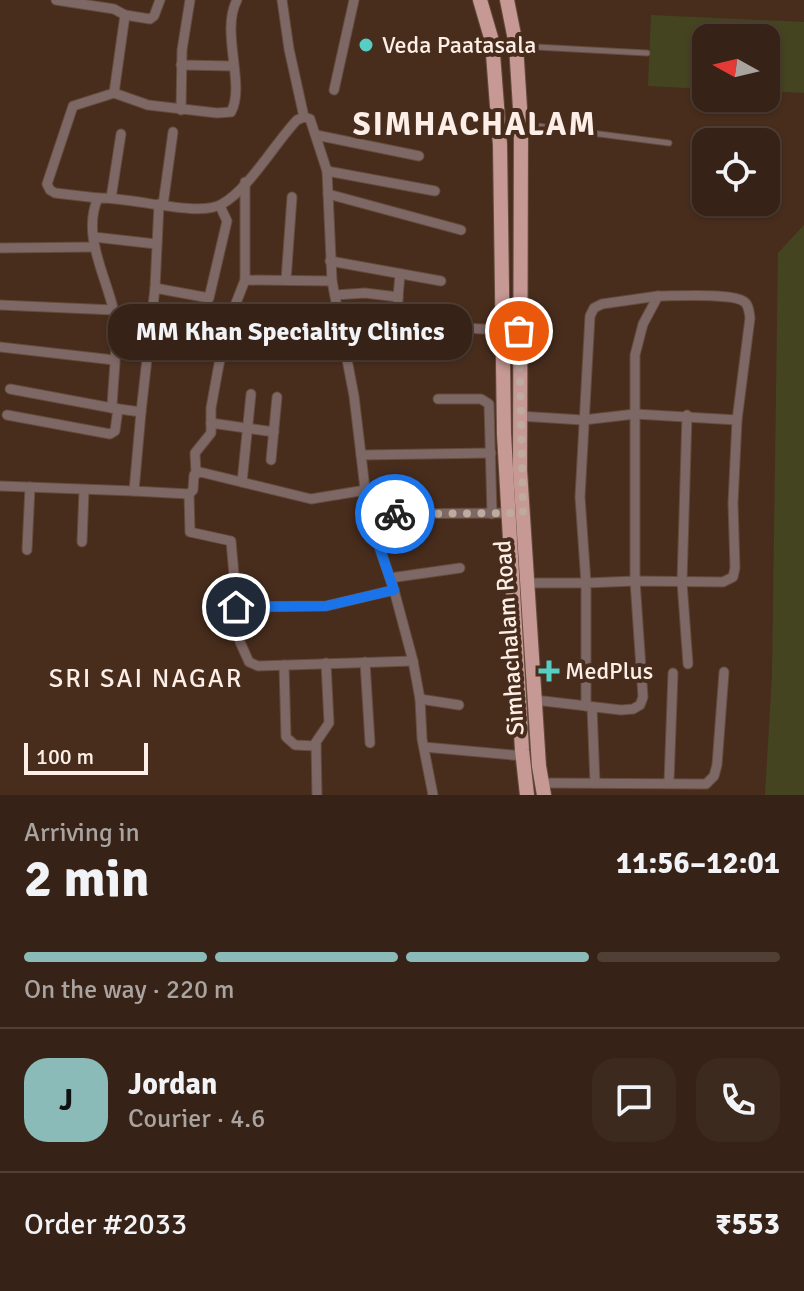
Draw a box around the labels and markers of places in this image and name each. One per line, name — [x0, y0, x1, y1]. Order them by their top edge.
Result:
place label: Veda Paatasala — [382, 30, 536, 60]
marker: Veda Paatasala — [357, 36, 375, 54]
pin — [485, 297, 553, 365]
callout: MM Khan Speciality Clinics — [107, 303, 471, 359]
pin — [202, 573, 270, 641]
place label: MedPlus — [565, 656, 653, 686]
marker: MedPlus — [540, 662, 558, 680]

